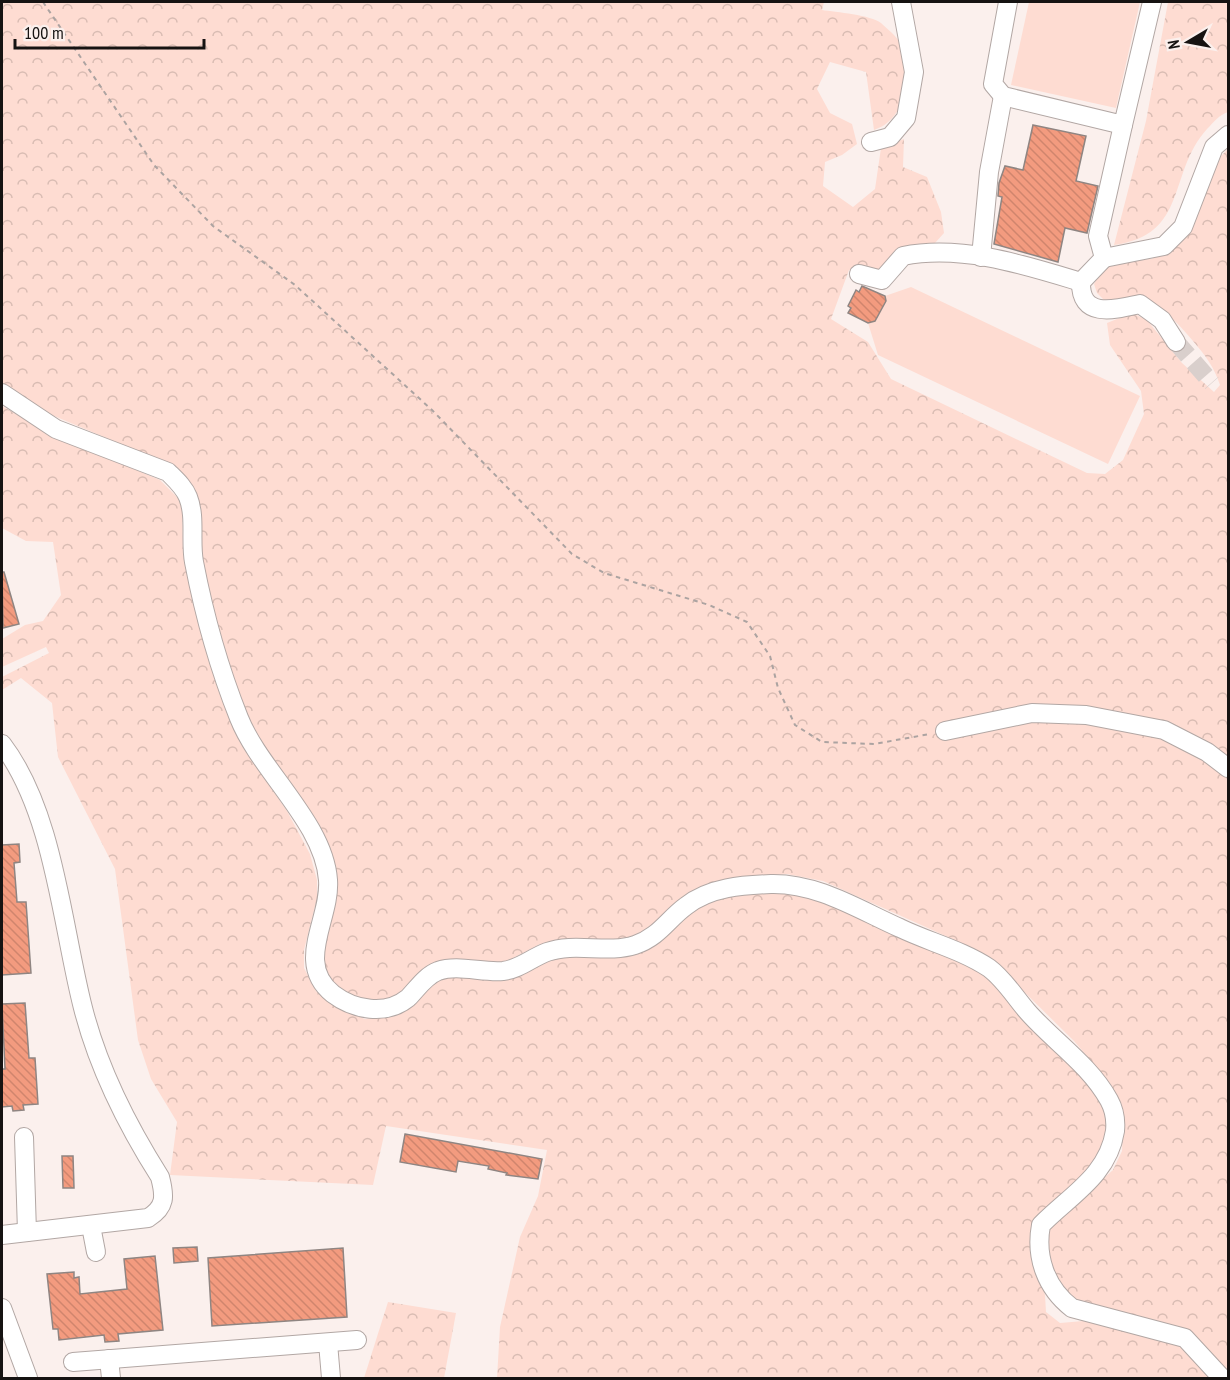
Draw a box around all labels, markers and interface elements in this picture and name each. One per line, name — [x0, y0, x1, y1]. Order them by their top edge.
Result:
scale bar — [15, 12, 204, 50]
north arrow — [1158, 12, 1218, 72]
text: 100 m — [24, 21, 64, 44]
text: N — [1163, 39, 1184, 51]

